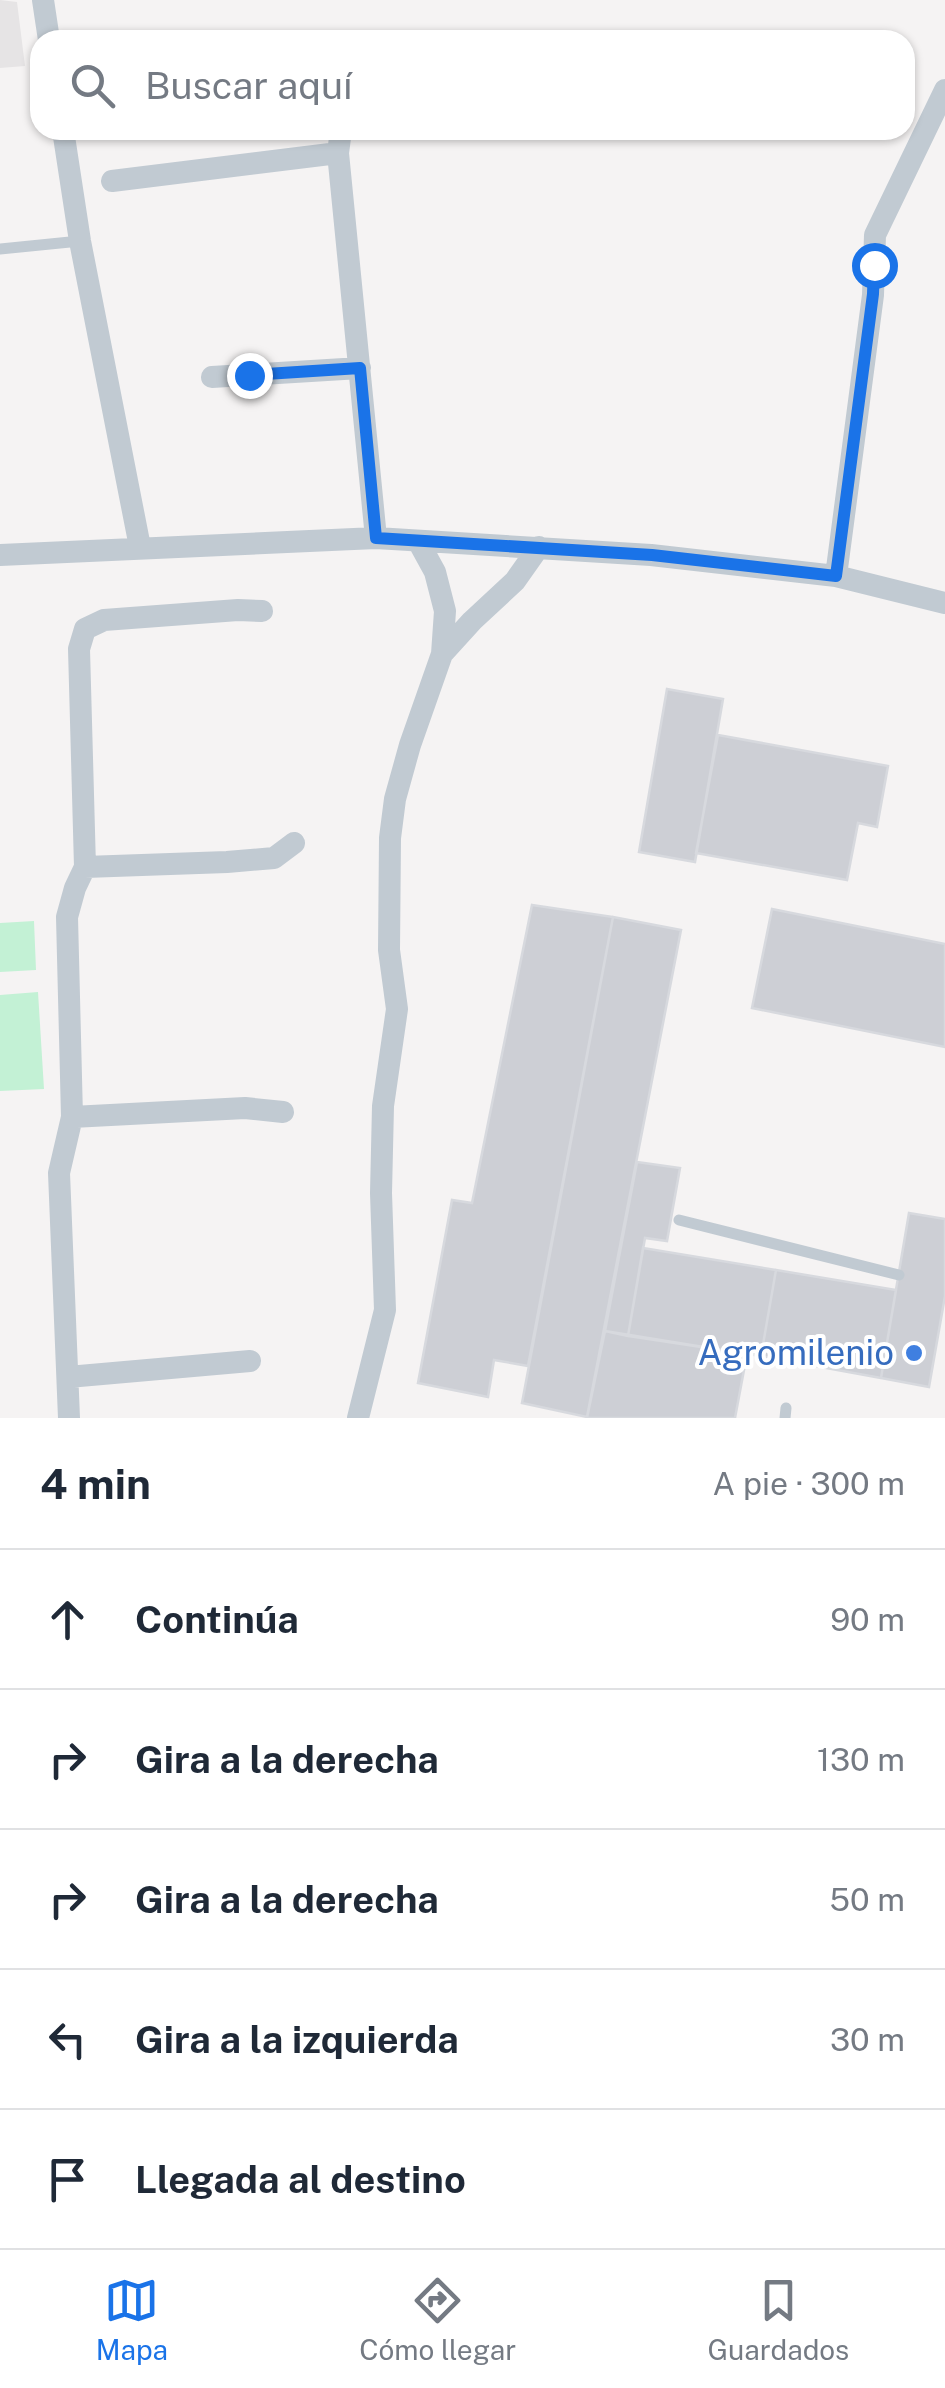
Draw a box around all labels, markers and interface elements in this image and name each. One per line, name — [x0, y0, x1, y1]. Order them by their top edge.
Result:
search box — [30, 30, 915, 140]
icon: search — [65, 58, 120, 113]
text: Buscar aquí — [145, 63, 352, 108]
route start — [852, 243, 898, 289]
route end — [227, 353, 273, 399]
place label: Agromilenio — [697, 1332, 894, 1373]
marker: Agromilenio — [903, 1342, 925, 1364]
text: 4 min — [40, 1459, 151, 1508]
text: A pie · 300 m — [713, 1465, 905, 1502]
icon: ahead — [40, 1592, 95, 1647]
text: Continúa — [135, 1597, 299, 1642]
text: 90 m — [830, 1601, 905, 1638]
icon: right — [40, 1732, 95, 1787]
text: Gira a la derecha — [135, 1737, 439, 1782]
text: 130 m — [817, 1741, 905, 1778]
icon: right — [40, 1872, 95, 1927]
text: Gira a la derecha — [135, 1877, 439, 1922]
text: 50 m — [829, 1881, 905, 1918]
icon: left — [40, 2012, 95, 2067]
text: Gira a la izquierda — [135, 2017, 459, 2062]
text: 30 m — [830, 2021, 905, 2058]
icon: arrive — [40, 2152, 95, 2207]
text: Llegada al destino — [135, 2157, 466, 2202]
tab: Mapa — [96, 2273, 168, 2366]
tab: Cómo llegar — [359, 2273, 516, 2366]
tab: Guardados — [707, 2273, 849, 2366]

